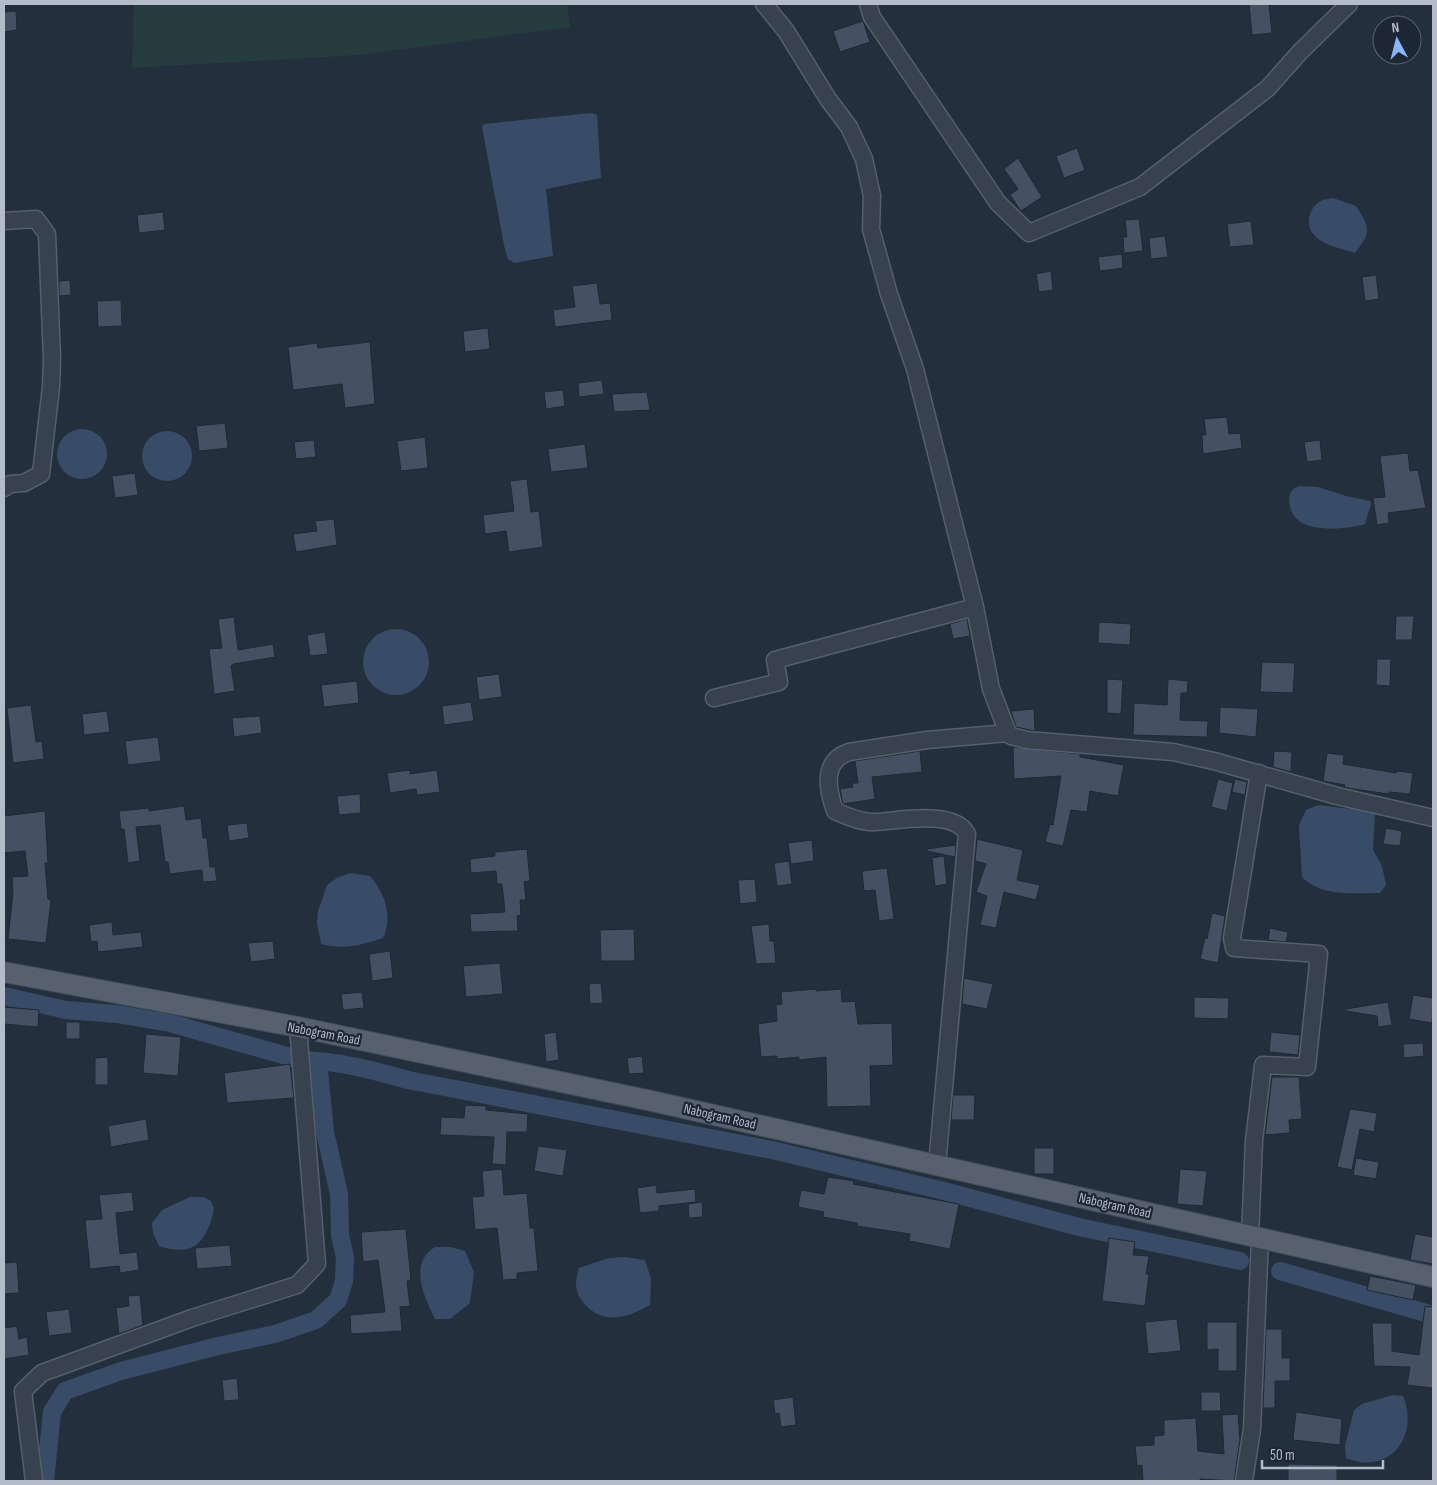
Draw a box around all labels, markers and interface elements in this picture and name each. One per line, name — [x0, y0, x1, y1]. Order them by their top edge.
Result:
north arrow — [1372, 15, 1422, 65]
text: N — [1391, 19, 1400, 36]
street label: Nabogram Road — [286, 1018, 362, 1049]
street label: Nabogram Road — [682, 1100, 758, 1133]
street label: Nabogram Road — [1077, 1189, 1153, 1222]
scale bar — [1262, 1438, 1383, 1470]
text: 50 m — [1270, 1446, 1295, 1465]

